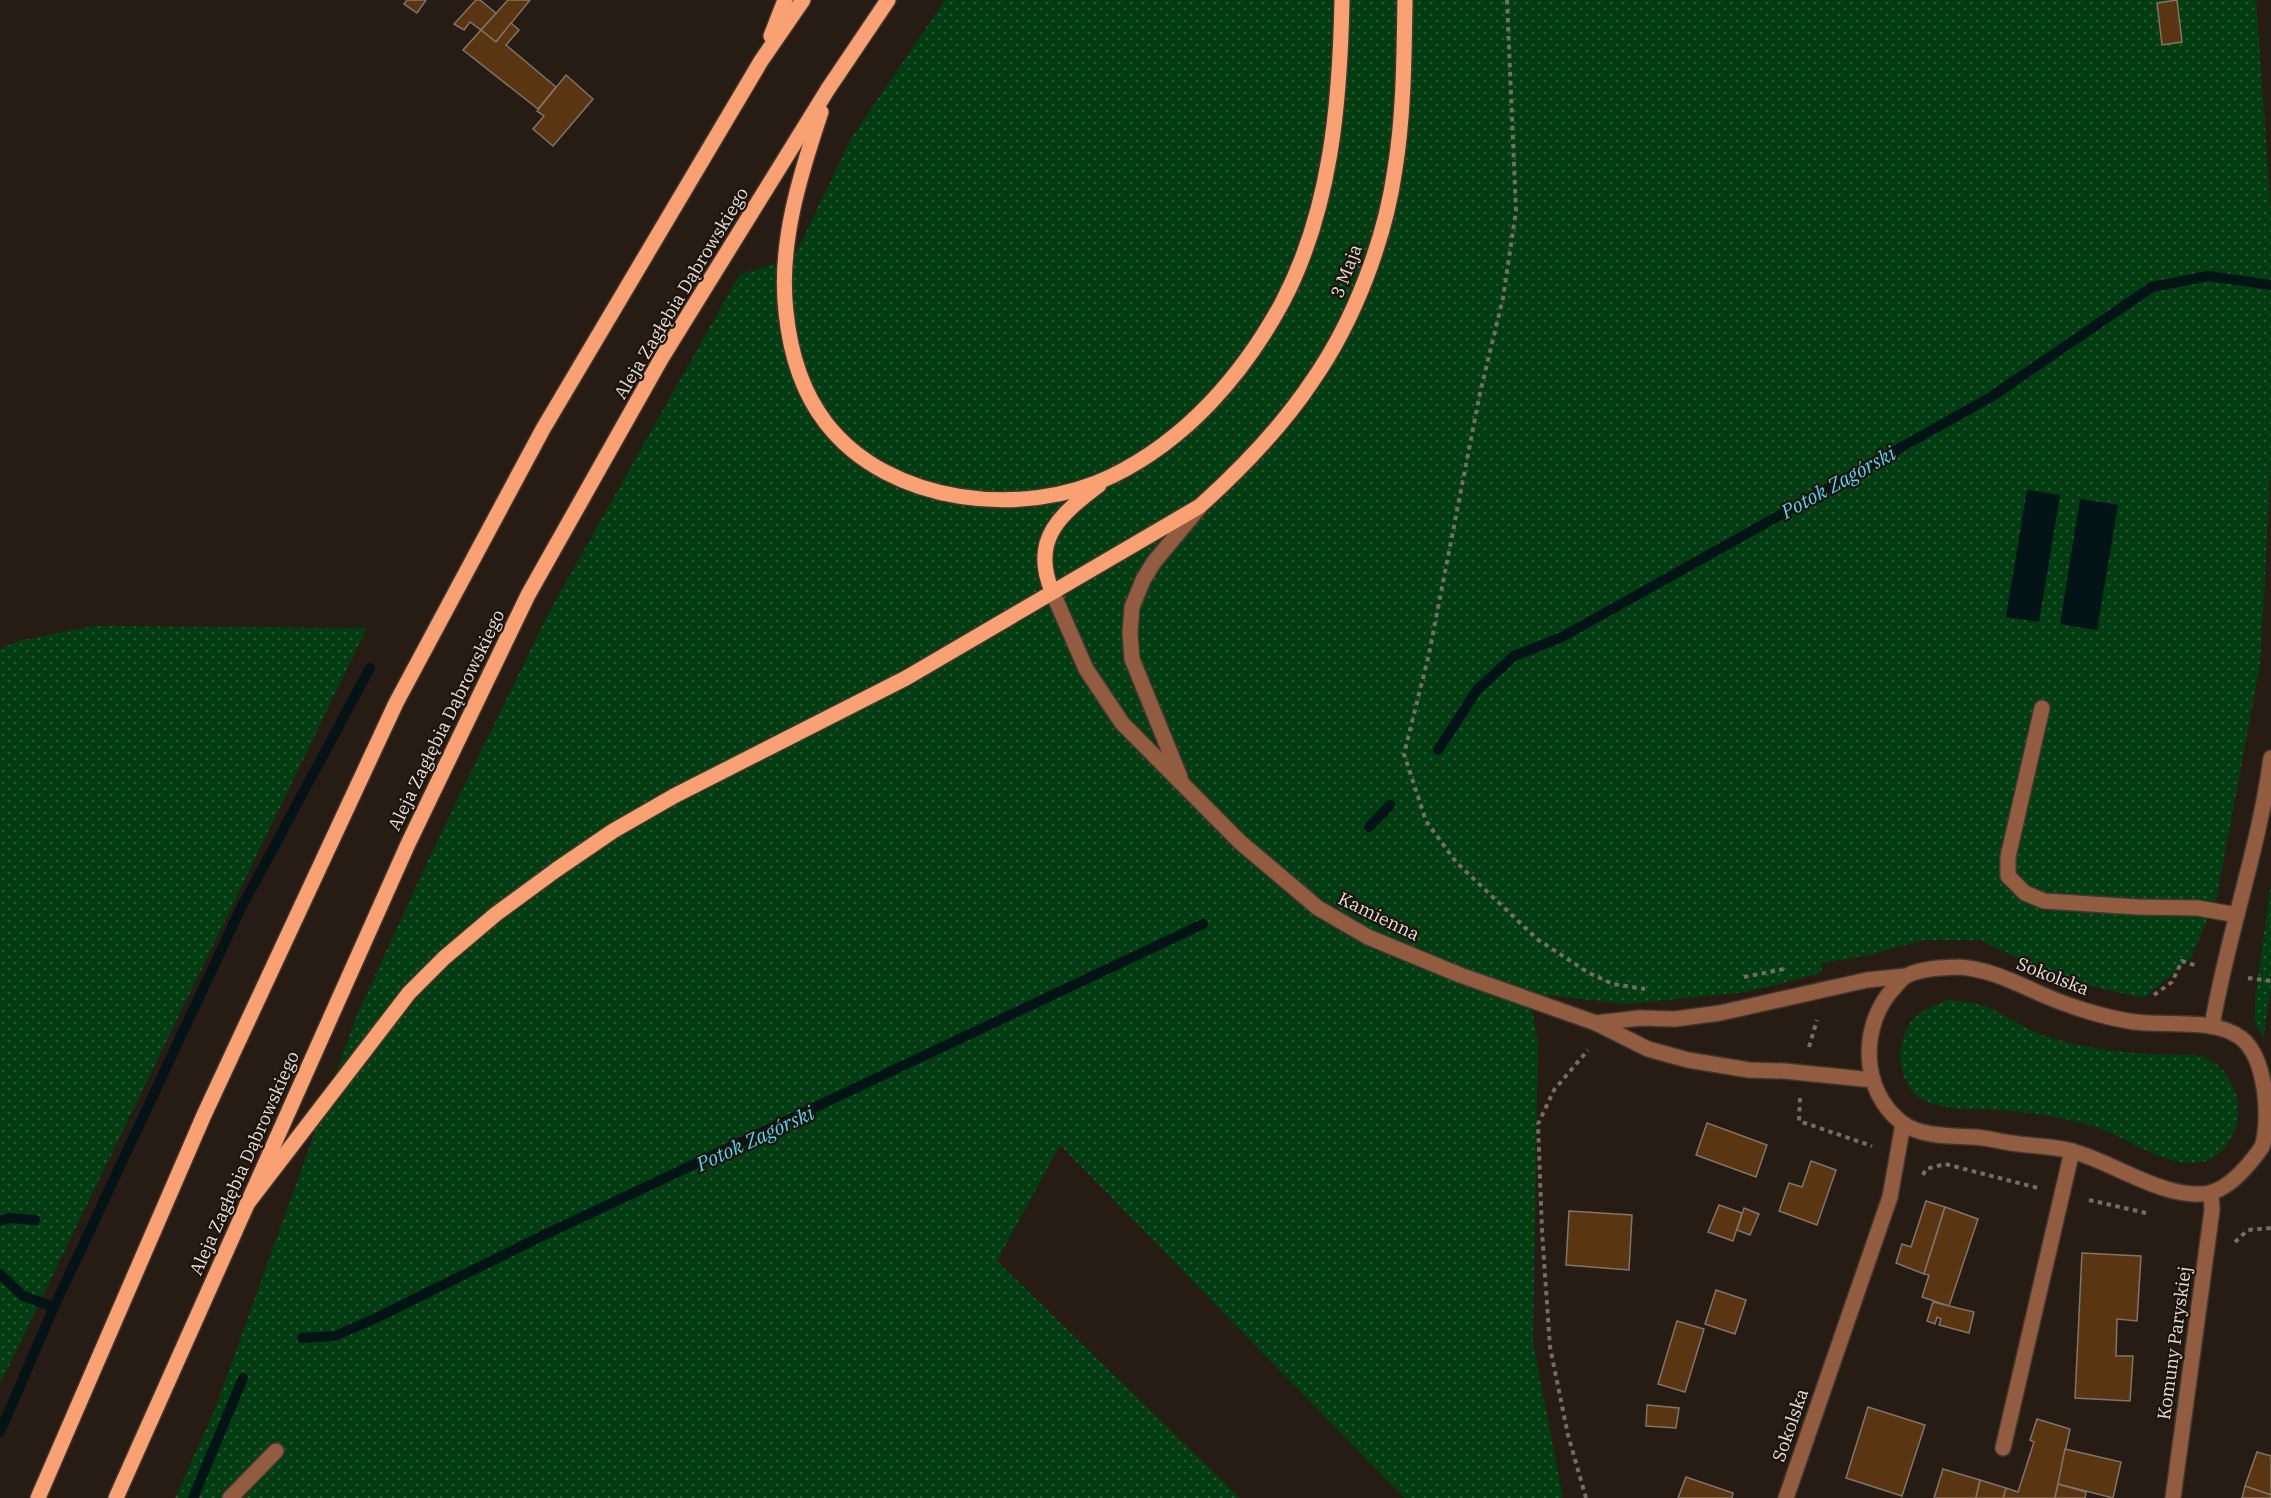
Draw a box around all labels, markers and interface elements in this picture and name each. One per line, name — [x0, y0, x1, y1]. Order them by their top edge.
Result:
street label: Aleja Zagłębia Dąbrowskiego — [609, 183, 753, 403]
street label: 3 Maja — [1325, 241, 1367, 301]
water label: Potok Zagórski — [1775, 439, 1900, 525]
street label: Aleja Zagłębia Dąbrowskiego — [382, 606, 510, 834]
street label: Kamienna — [1335, 886, 1424, 946]
street label: Sokolska — [2014, 952, 2093, 1000]
street label: Aleja Zagłębia Dąbrowskiego — [184, 1047, 304, 1279]
water label: Potok Zagórski — [691, 1099, 818, 1178]
street label: Komuny Paryskiej — [2152, 1265, 2196, 1421]
street label: Sokolska — [1767, 1385, 1813, 1465]

